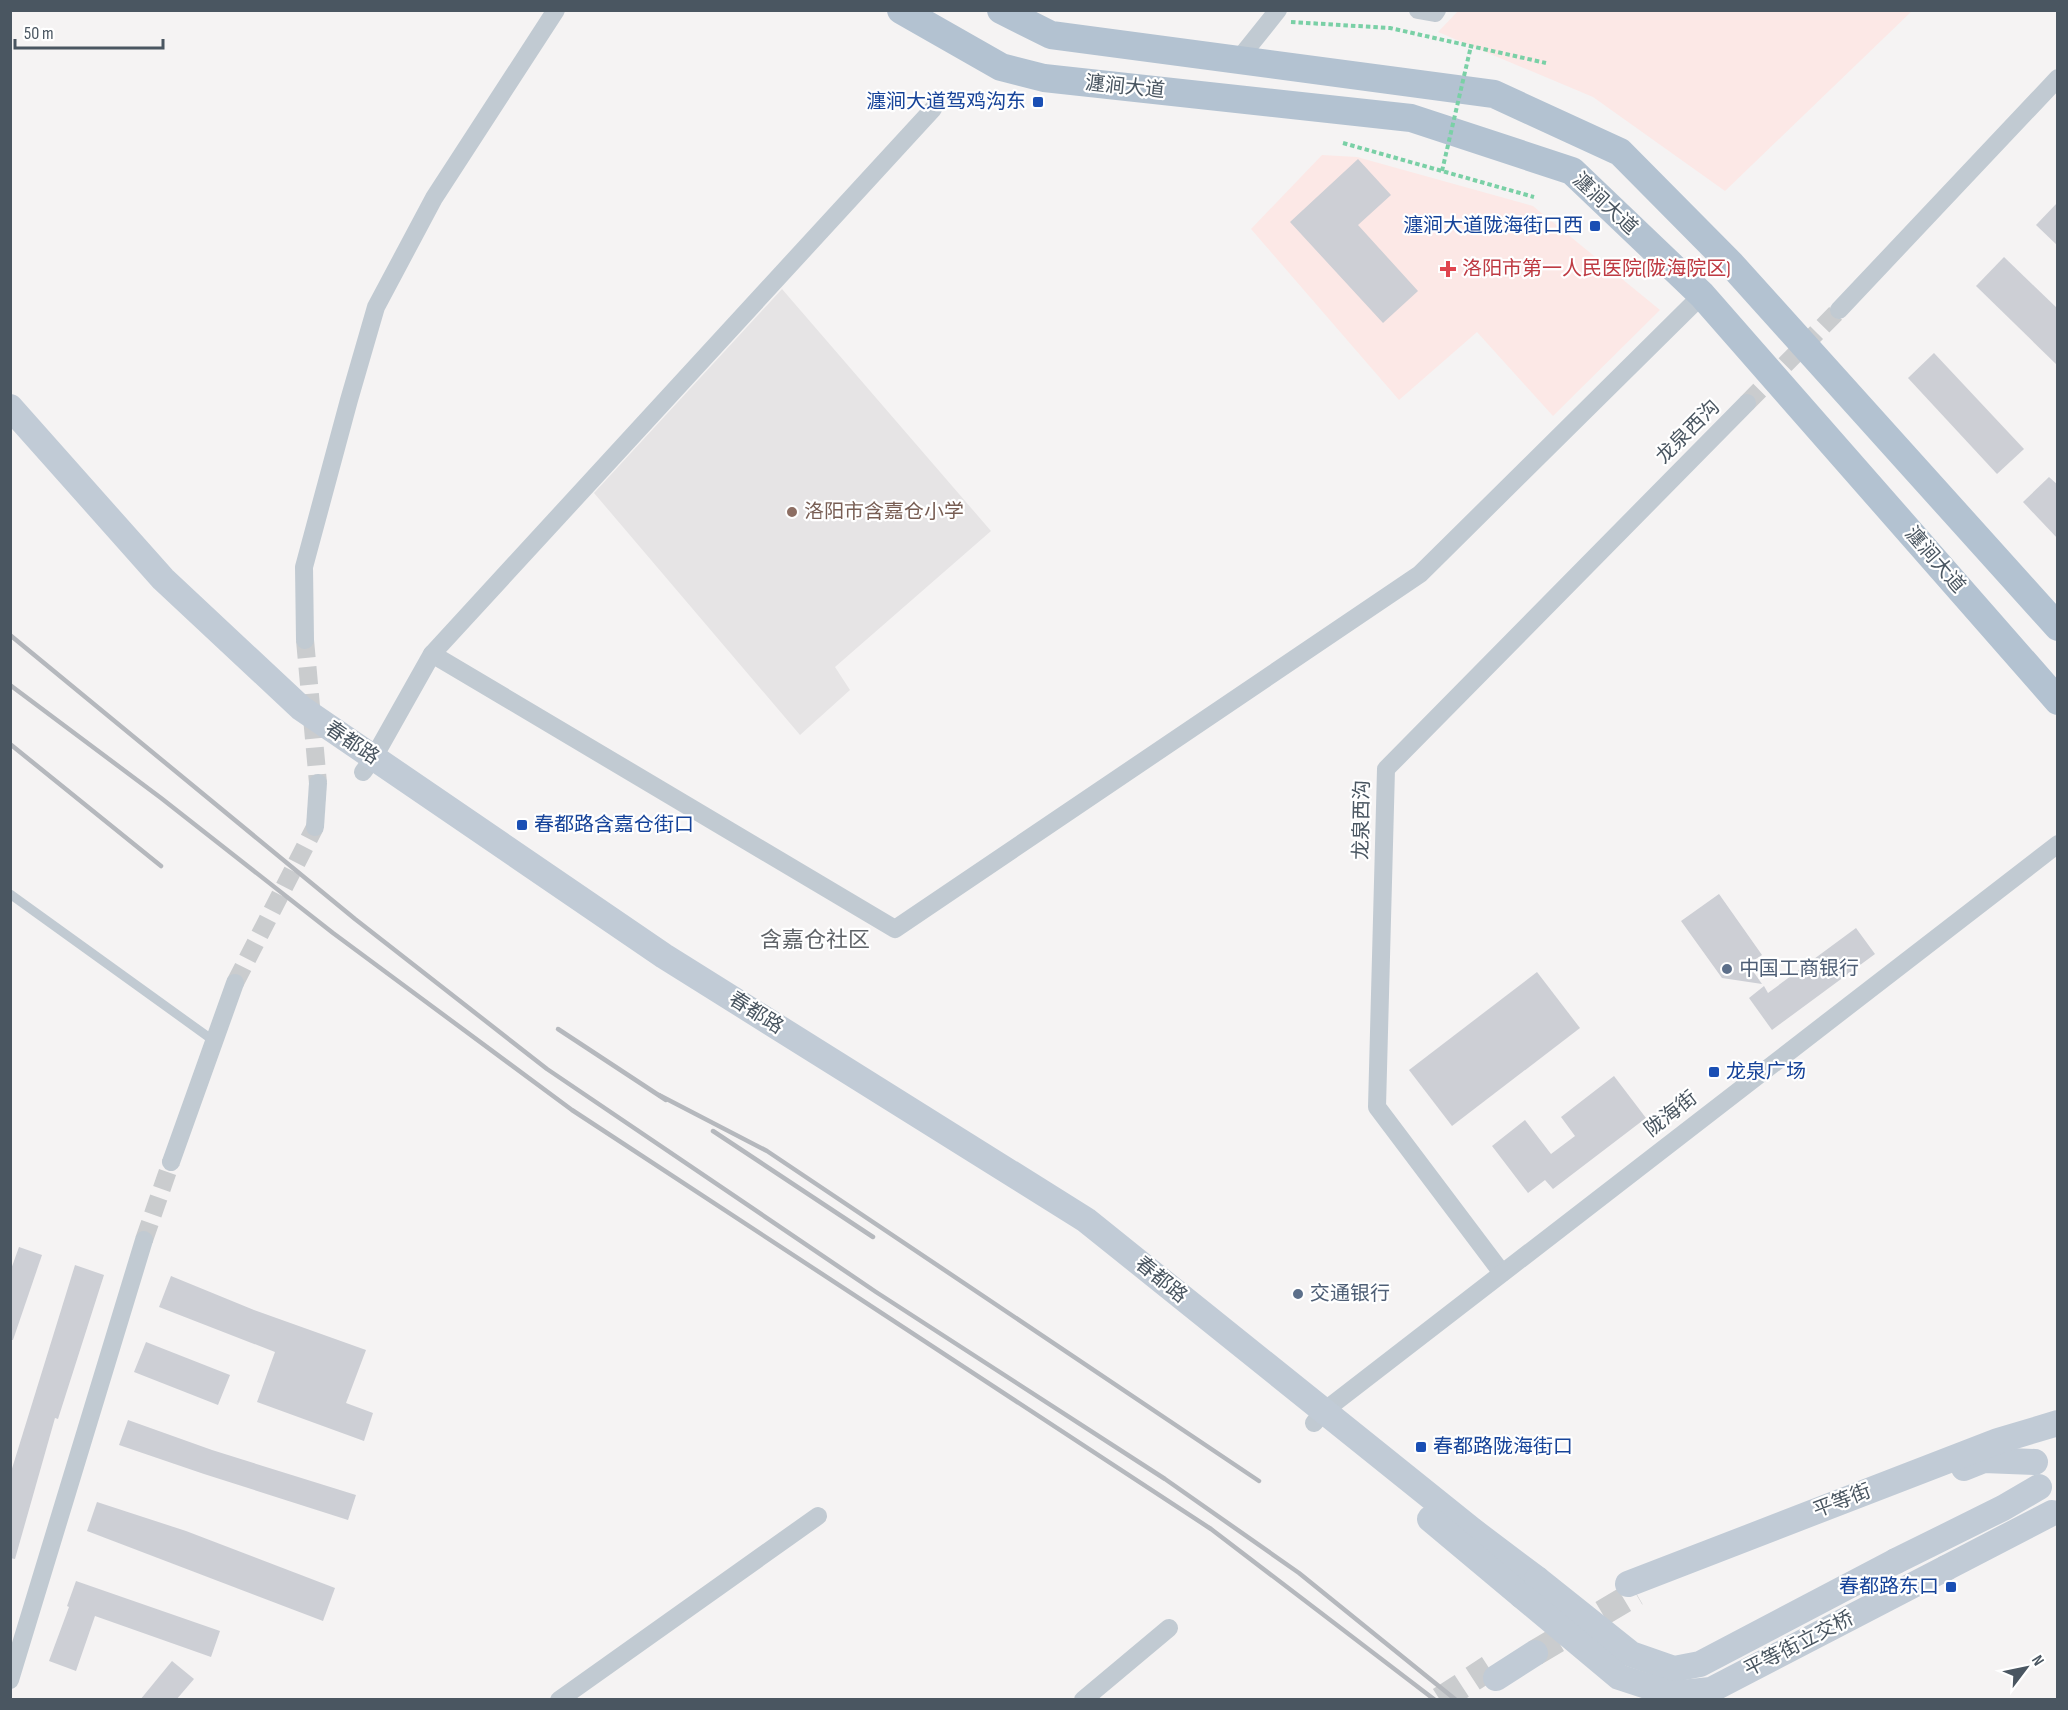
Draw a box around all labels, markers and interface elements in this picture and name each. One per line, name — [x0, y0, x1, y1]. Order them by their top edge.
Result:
scale bar — [15, 12, 164, 50]
text: 50 m — [24, 23, 54, 44]
street label: 瀍涧大道 — [1084, 71, 1166, 103]
place label: 瀍涧大道驾鸡沟东 — [866, 90, 1026, 114]
marker: 瀍涧大道驾鸡沟东 — [1031, 95, 1045, 109]
street label: 瀍涧大道 — [1568, 168, 1642, 240]
place label: 瀍涧大道陇海街口西 — [1403, 214, 1583, 238]
marker: 瀍涧大道陇海街口西 — [1588, 219, 1602, 233]
place label: 洛阳市第一人民医院(陇海院区) — [1462, 257, 1731, 281]
marker: 洛阳市第一人民医院(陇海院区) — [1439, 260, 1457, 278]
street label: 龙泉西沟 — [1651, 395, 1725, 469]
place label: 洛阳市含嘉仓小学 — [804, 500, 964, 524]
marker: 洛阳市含嘉仓小学 — [785, 505, 799, 519]
street label: 瀍涧大道 — [1900, 522, 1970, 598]
street label: 春都路 — [320, 716, 384, 770]
street label: 龙泉西沟 — [1349, 780, 1375, 860]
place label: 春都路含嘉仓街口 — [534, 813, 694, 837]
marker: 春都路含嘉仓街口 — [515, 818, 529, 832]
district label: 含嘉仓社区 — [760, 927, 870, 954]
place label: 中国工商银行 — [1739, 957, 1859, 981]
marker: 中国工商银行 — [1720, 962, 1734, 976]
street label: 春都路 — [724, 987, 788, 1039]
place label: 龙泉广场 — [1726, 1060, 1806, 1084]
marker: 龙泉广场 — [1707, 1065, 1721, 1079]
street label: 陇海街 — [1640, 1086, 1702, 1142]
street label: 春都路 — [1130, 1252, 1192, 1308]
place label: 交通银行 — [1310, 1282, 1390, 1306]
marker: 交通银行 — [1291, 1287, 1305, 1301]
place label: 春都路陇海街口 — [1433, 1435, 1573, 1459]
marker: 春都路陇海街口 — [1414, 1440, 1428, 1454]
street label: 平等街 — [1810, 1479, 1874, 1523]
place label: 春都路东口 — [1839, 1575, 1939, 1599]
marker: 春都路东口 — [1944, 1580, 1958, 1594]
street label: 平等街立交桥 — [1740, 1606, 1858, 1682]
north arrow — [1996, 1638, 2056, 1698]
text: N — [2027, 1652, 2048, 1670]

